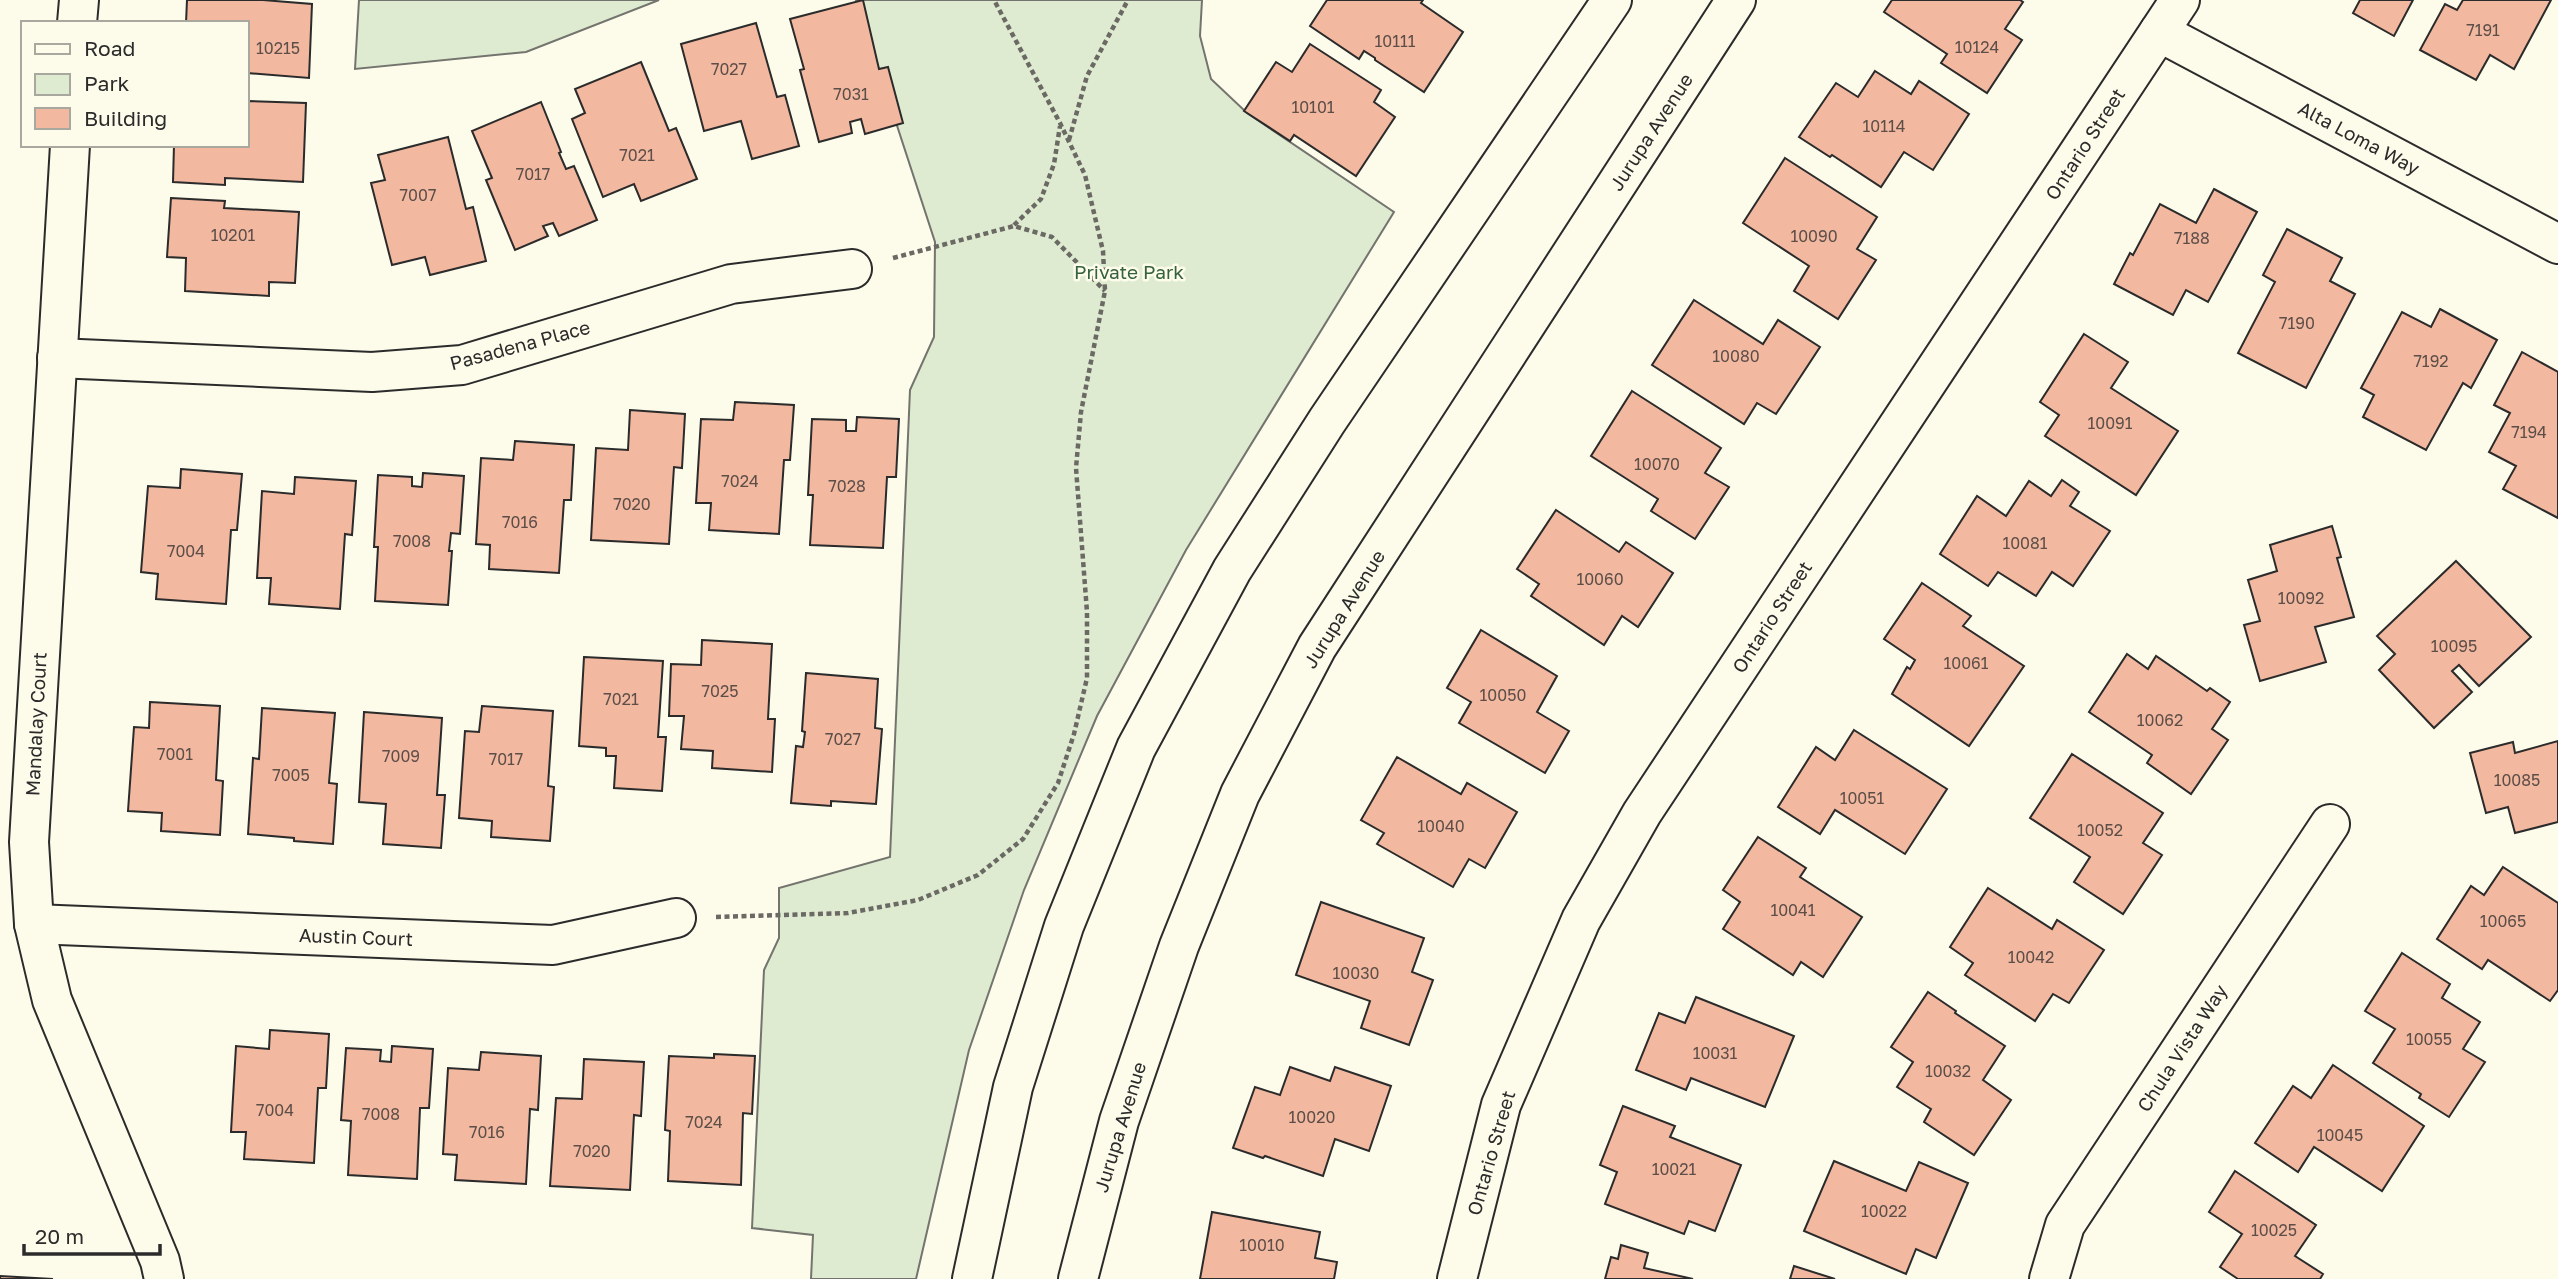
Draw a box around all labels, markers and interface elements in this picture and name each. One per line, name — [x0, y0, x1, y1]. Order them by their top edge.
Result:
house number: 7191 — [2466, 20, 2500, 40]
legend — [21, 21, 248, 147]
house number: 10111 — [1375, 31, 1416, 51]
text: Road — [84, 35, 135, 61]
house number: 10124 — [1955, 37, 1999, 57]
house number: 10215 — [256, 38, 300, 58]
house number: 7027 — [711, 59, 747, 79]
street label: Jurupa Avenue — [1604, 69, 1697, 195]
text: Park — [84, 70, 130, 96]
street label: Ontario Street — [2040, 83, 2129, 204]
house number: 7031 — [833, 84, 869, 104]
street label: Alta Loma Way — [2295, 96, 2424, 179]
house number: 10101 — [1291, 97, 1335, 117]
text: Building — [84, 105, 167, 131]
house number: 10114 — [1863, 116, 1905, 136]
house number: 7021 — [619, 145, 655, 165]
house number: 7017 — [516, 164, 550, 184]
house number: 7007 — [400, 185, 436, 205]
house number: 10201 — [211, 225, 256, 245]
house number: 10090 — [1790, 226, 1838, 246]
house number: 7188 — [2174, 228, 2210, 248]
park label: Private Park — [1074, 260, 1184, 283]
house number: 7190 — [2279, 313, 2315, 333]
street label: Pasadena Place — [447, 315, 593, 374]
house number: 10080 — [1712, 346, 1760, 366]
house number: 7192 — [2413, 351, 2449, 371]
house number: 10091 — [2087, 413, 2133, 433]
house number: 7194 — [2511, 422, 2547, 442]
house number: 10070 — [1634, 454, 1680, 474]
house number: 7024 — [721, 471, 759, 491]
house number: 7028 — [828, 476, 866, 496]
house number: 7020 — [613, 494, 651, 514]
house number: 7016 — [502, 512, 538, 532]
house number: 7008 — [393, 531, 431, 551]
house number: 10081 — [2002, 533, 2048, 553]
house number: 7004 — [167, 541, 205, 561]
street label: Jurupa Avenue — [1298, 545, 1389, 672]
street label: Ontario Street — [1727, 556, 1816, 677]
house number: 10060 — [1576, 569, 1624, 589]
house number: 10092 — [2278, 588, 2324, 608]
house number: 10095 — [2431, 636, 2477, 656]
street label: Mandalay Court — [20, 651, 51, 797]
house number: 10061 — [1943, 653, 1989, 673]
house number: 7025 — [702, 681, 738, 701]
house number: 10050 — [1480, 685, 1526, 705]
house number: 7021 — [603, 689, 639, 709]
house number: 10062 — [2137, 710, 2183, 730]
house number: 7027 — [825, 729, 861, 749]
house number: 7001 — [157, 744, 193, 764]
house number: 7009 — [382, 746, 420, 766]
house number: 7017 — [489, 749, 523, 769]
house number: 7005 — [272, 765, 310, 785]
house number: 10085 — [2494, 770, 2540, 790]
house number: 10051 — [1840, 788, 1885, 808]
house number: 10040 — [1417, 816, 1465, 836]
house number: 10052 — [2077, 820, 2123, 840]
house number: 10041 — [1770, 900, 1816, 920]
house number: 10065 — [2480, 911, 2526, 931]
street label: Austin Court — [299, 923, 414, 950]
house number: 10042 — [2008, 947, 2054, 967]
house number: 10030 — [1333, 963, 1379, 983]
street label: Chula Vista Way — [2132, 979, 2231, 1116]
house number: 10055 — [2406, 1029, 2452, 1049]
house number: 10031 — [1693, 1043, 1738, 1063]
street label: Jurupa Avenue — [1089, 1059, 1150, 1195]
house number: 10032 — [1925, 1061, 1971, 1081]
street label: Ontario Street — [1462, 1088, 1519, 1218]
house number: 7004 — [256, 1100, 294, 1120]
house number: 7008 — [362, 1104, 400, 1124]
house number: 10020 — [1289, 1107, 1335, 1127]
house number: 7024 — [685, 1112, 723, 1132]
house number: 7016 — [469, 1122, 505, 1142]
house number: 10045 — [2317, 1125, 2363, 1145]
house number: 7020 — [573, 1141, 611, 1161]
house number: 10021 — [1652, 1159, 1697, 1179]
house number: 10022 — [1861, 1201, 1907, 1221]
scale bar — [24, 1212, 161, 1256]
house number: 10025 — [2251, 1220, 2297, 1240]
text: 20 m — [35, 1223, 84, 1249]
house number: 10010 — [1239, 1235, 1285, 1255]

